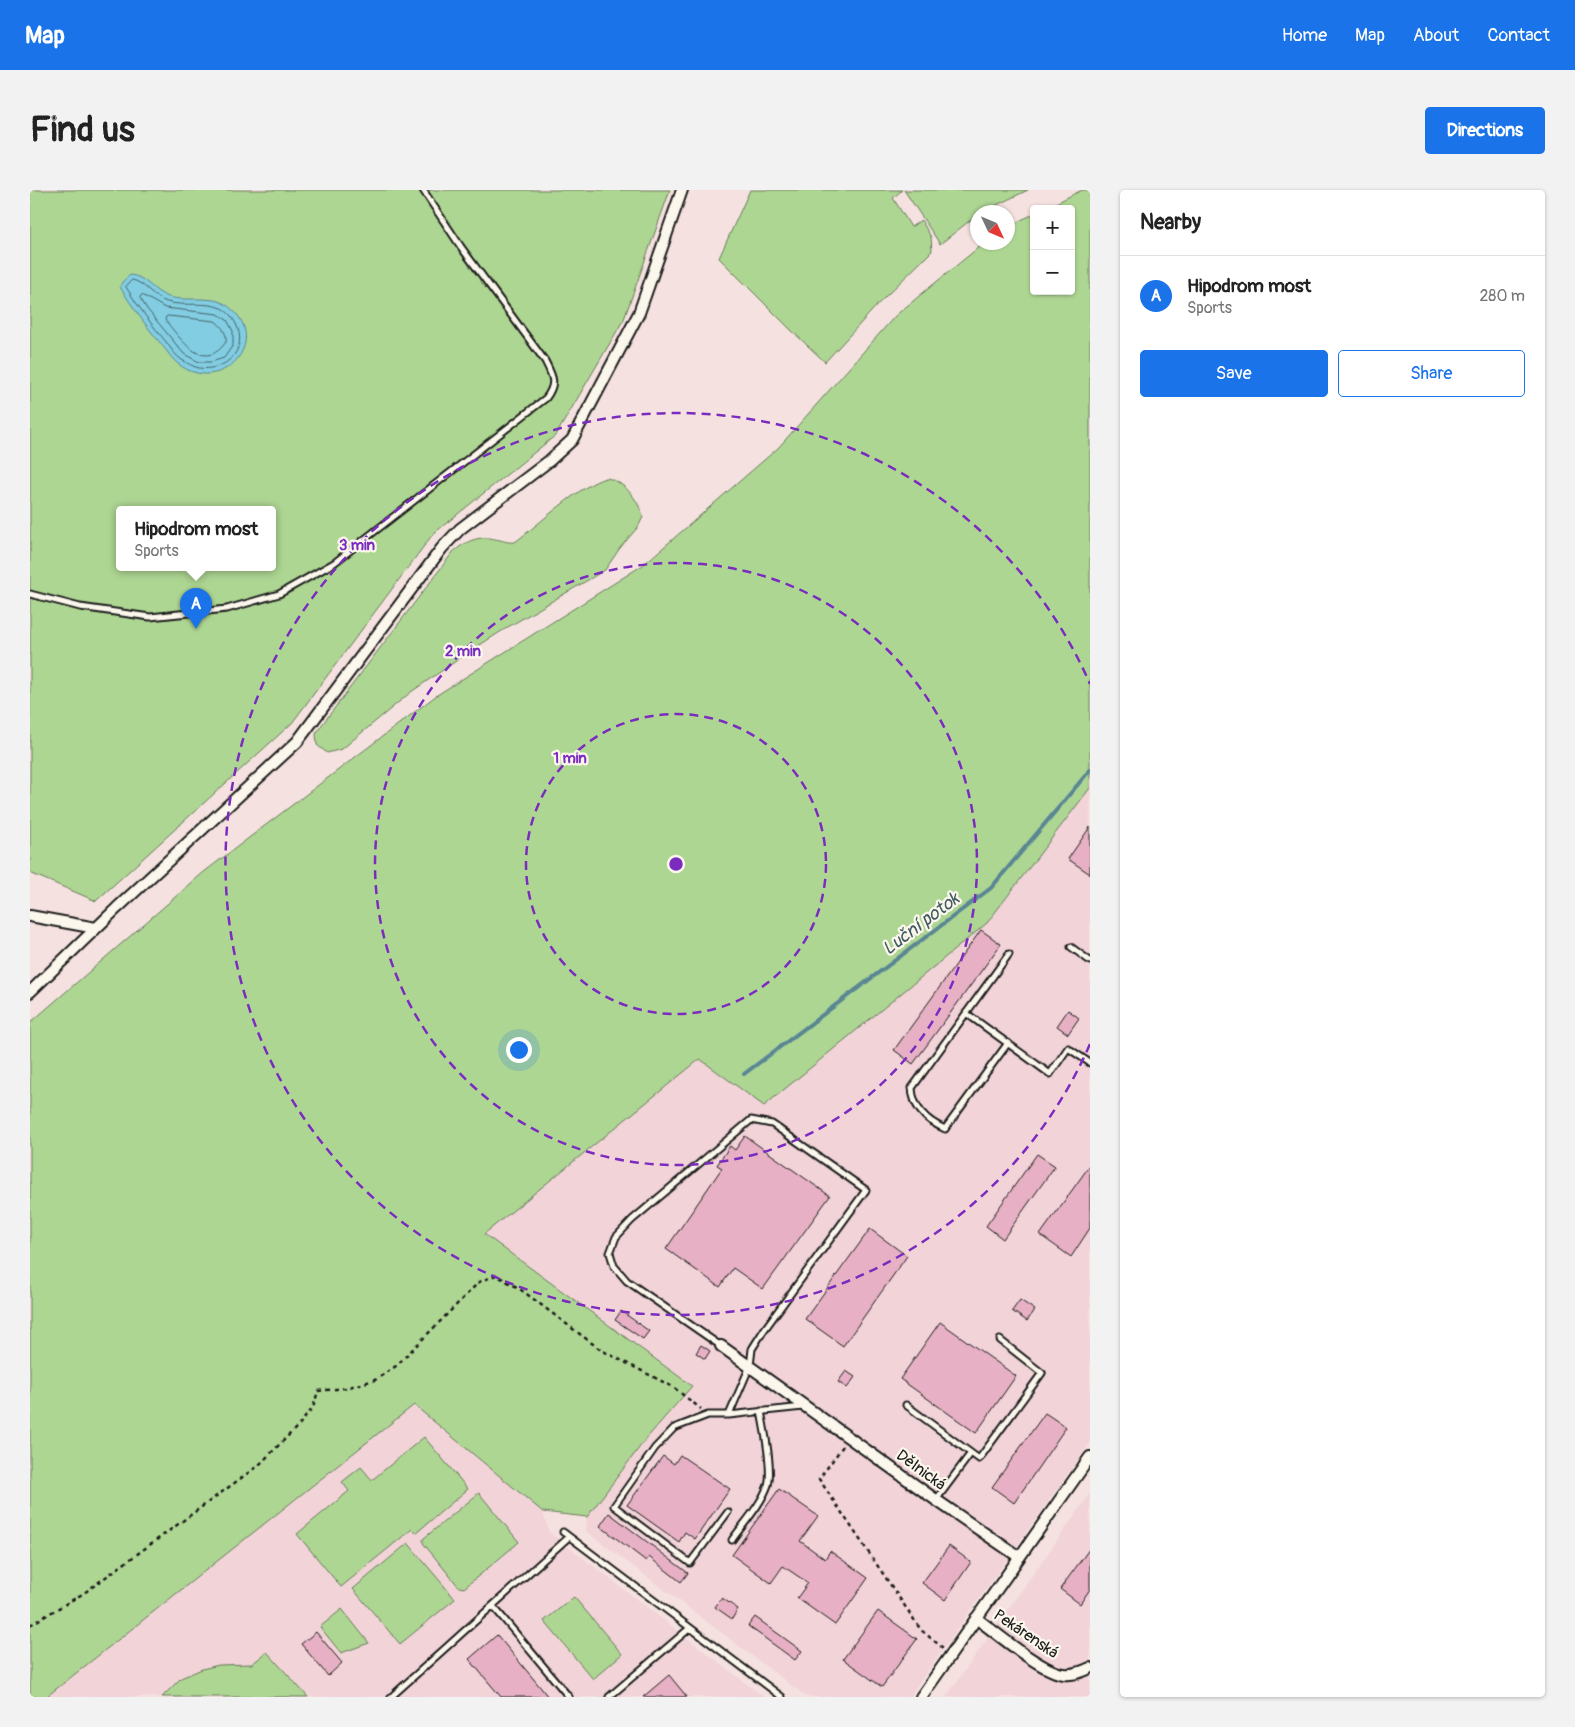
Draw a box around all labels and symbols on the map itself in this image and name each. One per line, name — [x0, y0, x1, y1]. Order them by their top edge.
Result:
north arrow — [970, 205, 1015, 250]
text: 3 min — [339, 536, 375, 555]
pin: A — [180, 588, 212, 629]
text: 2 min — [445, 642, 481, 661]
text: 1 min — [553, 749, 587, 768]
centre of rings — [667, 855, 685, 873]
water label: Luční potok — [878, 887, 965, 960]
your location — [506, 1037, 532, 1063]
street label: Dělnická — [892, 1445, 950, 1495]
street label: Pekárenská — [990, 1605, 1062, 1663]

